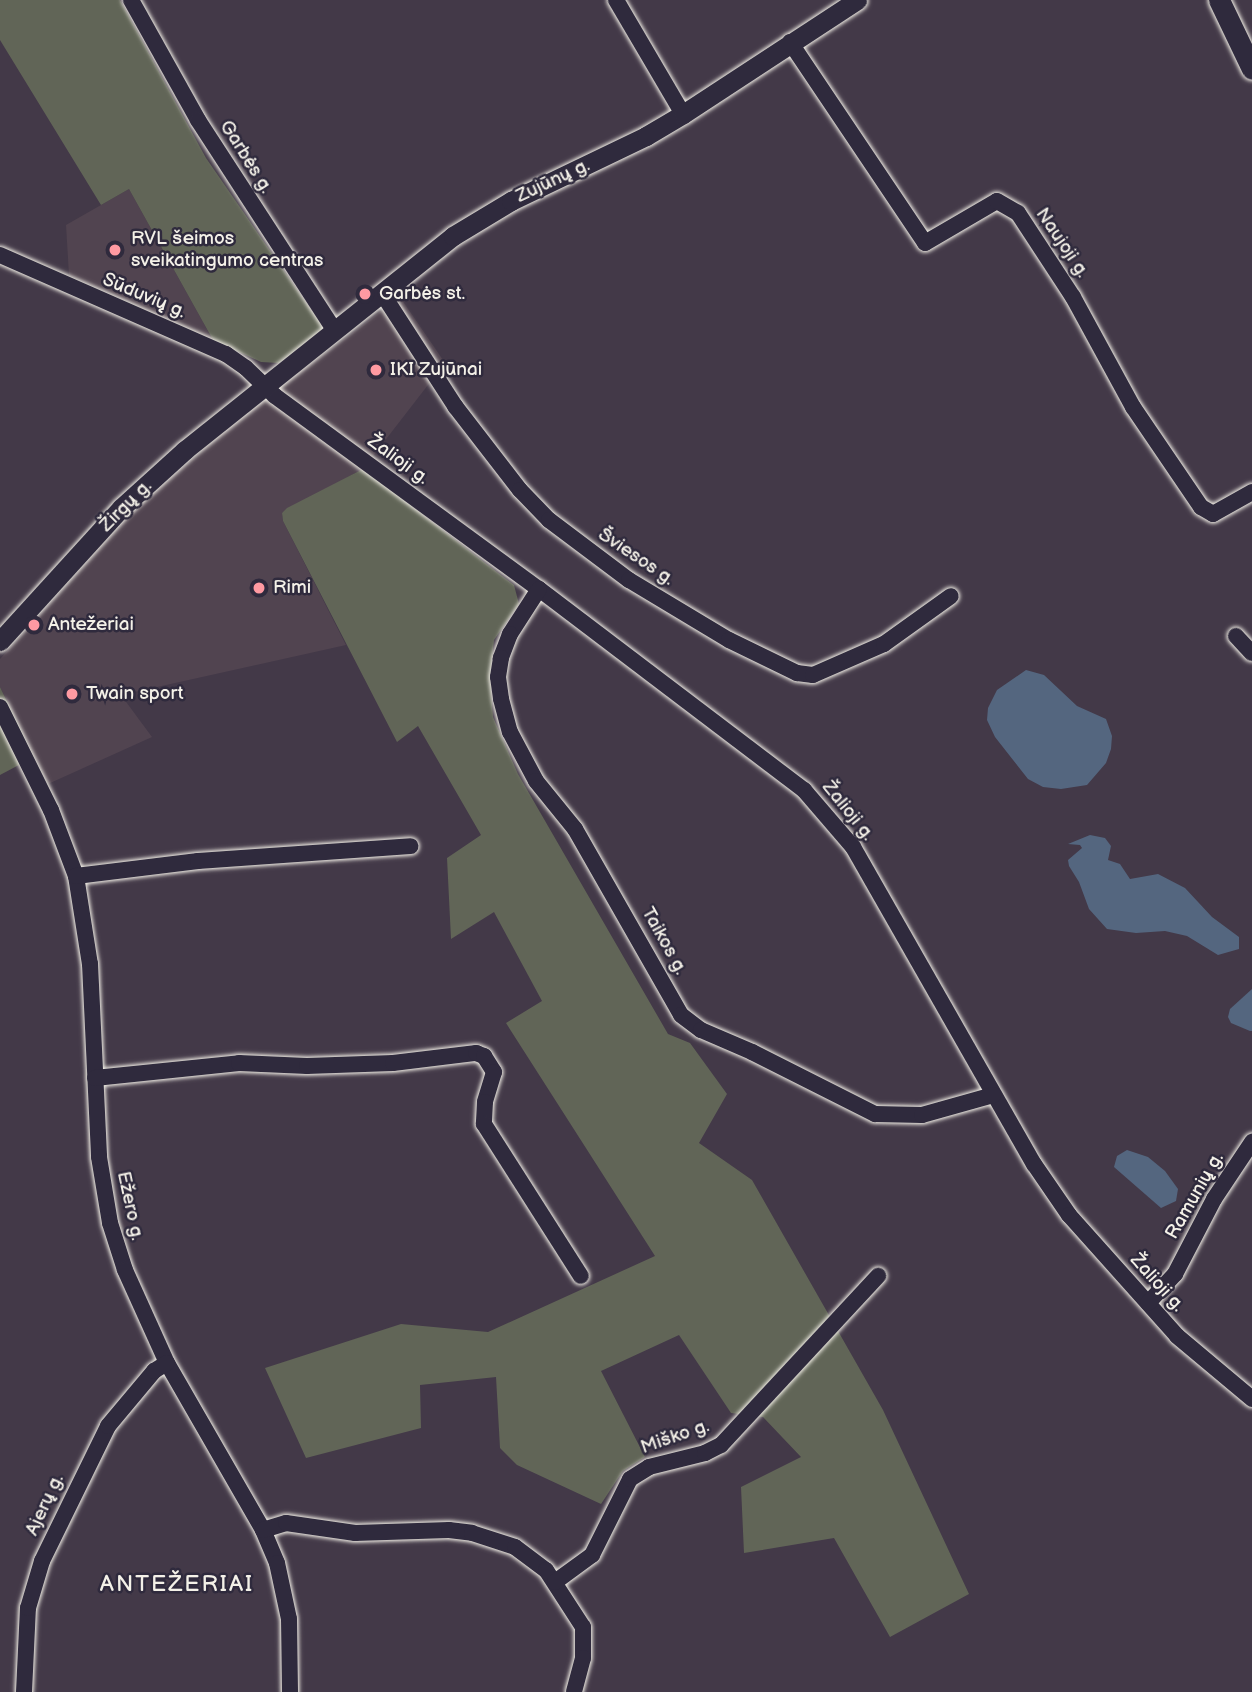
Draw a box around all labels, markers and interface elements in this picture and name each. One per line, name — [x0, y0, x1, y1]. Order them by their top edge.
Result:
street label: Garbės g. — [215, 116, 277, 198]
street label: Zujūnų g. — [513, 154, 593, 208]
street label: Naujoji g. — [1030, 204, 1094, 282]
place label: RVL šeimos sveikatingumo centras — [131, 228, 324, 272]
marker: RVL šeimos sveikatingumo centras — [105, 240, 125, 260]
street label: Sūduvių g. — [99, 268, 189, 324]
place label: Garbės st. — [379, 283, 465, 305]
marker: Garbės st. — [357, 286, 373, 302]
place label: IKI Zujūnai — [390, 359, 482, 381]
marker: IKI Zujūnai — [368, 362, 384, 378]
street label: Žalioji g. — [363, 430, 433, 490]
street label: Žirgų g. — [95, 475, 157, 537]
street label: Šviesos g. — [594, 523, 678, 591]
place label: Rimi — [273, 577, 311, 599]
marker: Rimi — [251, 580, 267, 596]
place label: Antežeriai — [48, 614, 134, 636]
marker: Antežeriai — [26, 617, 42, 633]
place label: Twain sport — [86, 683, 184, 705]
marker: Twain sport — [64, 686, 80, 702]
street label: Žalioji g. — [817, 777, 879, 845]
street label: Taikos g. — [636, 903, 692, 979]
street label: Ramunių g. — [1161, 1149, 1229, 1243]
street label: Ežero g. — [112, 1169, 148, 1243]
street label: Žalioji g. — [1125, 1249, 1189, 1317]
street label: Miško g. — [638, 1415, 712, 1459]
street label: Ajerų g. — [21, 1471, 69, 1539]
district label: ANTEŽERIAI — [101, 1570, 253, 1598]

